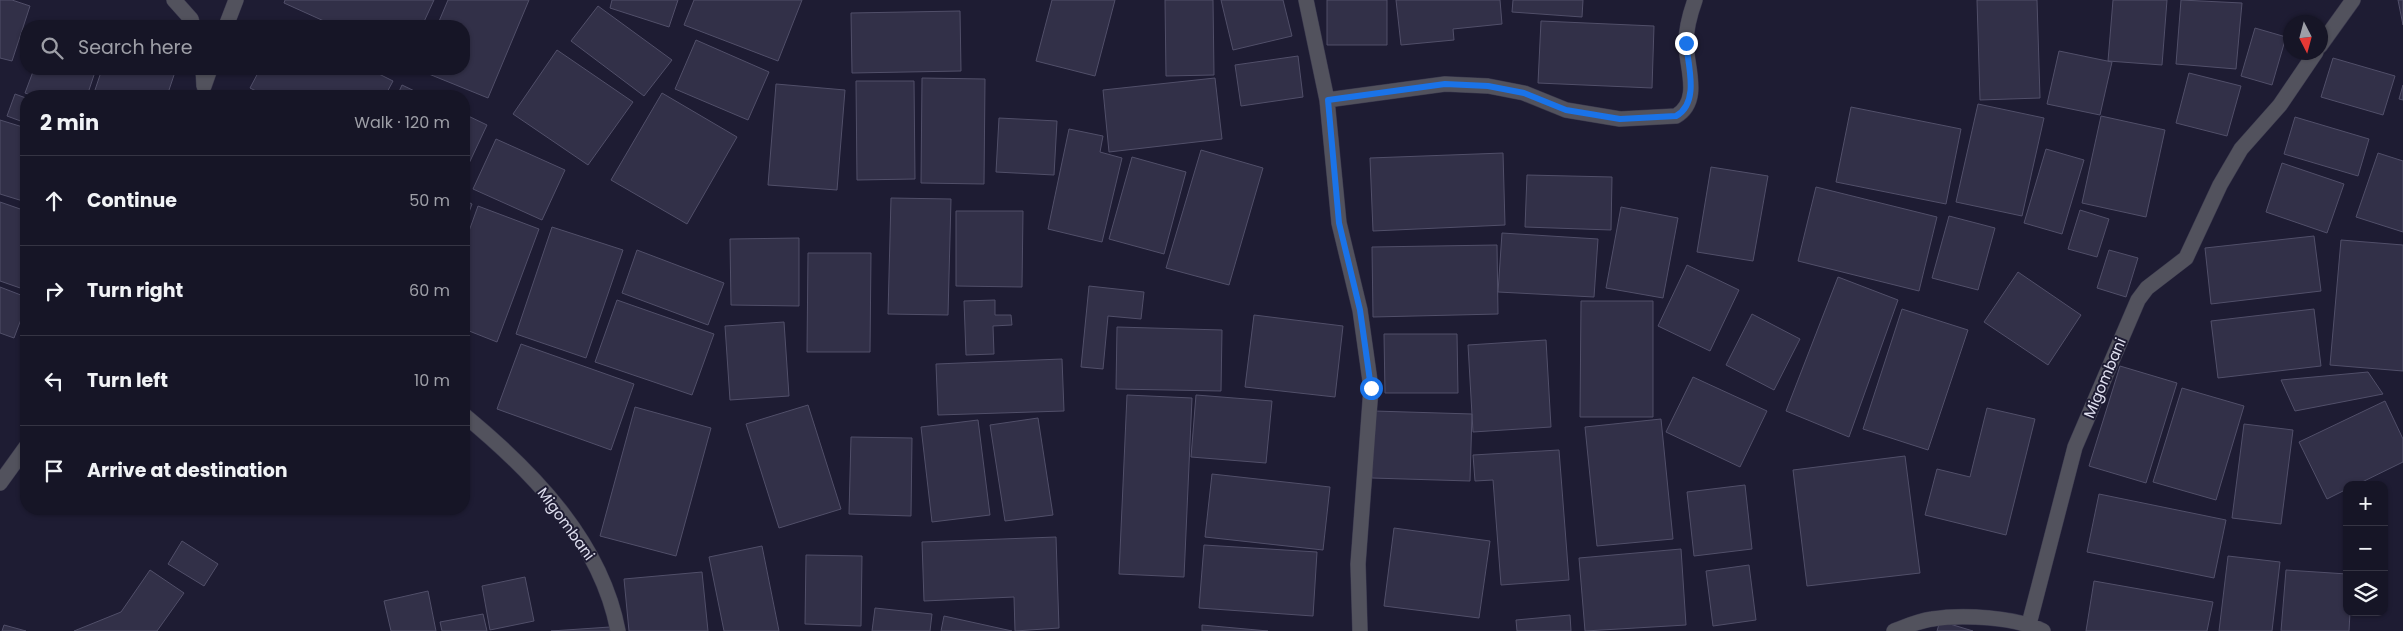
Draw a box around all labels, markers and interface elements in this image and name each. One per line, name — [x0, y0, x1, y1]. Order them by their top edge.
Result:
north arrow — [2283, 15, 2328, 60]
search box — [20, 20, 470, 75]
route end — [1675, 32, 1698, 55]
icon: search — [38, 34, 66, 62]
text: Search here — [78, 34, 192, 61]
text: 2 min — [40, 108, 99, 137]
text: Walk · 120 m — [354, 111, 450, 134]
icon: ahead — [40, 187, 68, 215]
text: Continue — [87, 187, 177, 214]
text: 50 m — [409, 189, 450, 212]
icon: right — [40, 277, 68, 305]
text: Turn right — [87, 277, 183, 304]
text: 60 m — [409, 279, 450, 302]
street label: Migombani — [2078, 334, 2131, 421]
icon: left — [40, 367, 68, 395]
text: Turn left — [87, 367, 168, 394]
text: 10 m — [414, 369, 450, 392]
route start — [1360, 377, 1383, 400]
icon: arrive — [40, 457, 68, 485]
text: Arrive at destination — [87, 457, 288, 484]
map controls — [2343, 481, 2388, 616]
button: + — [2343, 481, 2388, 526]
street label: Migombani — [533, 483, 600, 564]
button: − — [2343, 526, 2388, 571]
button: layers — [2343, 571, 2388, 616]

